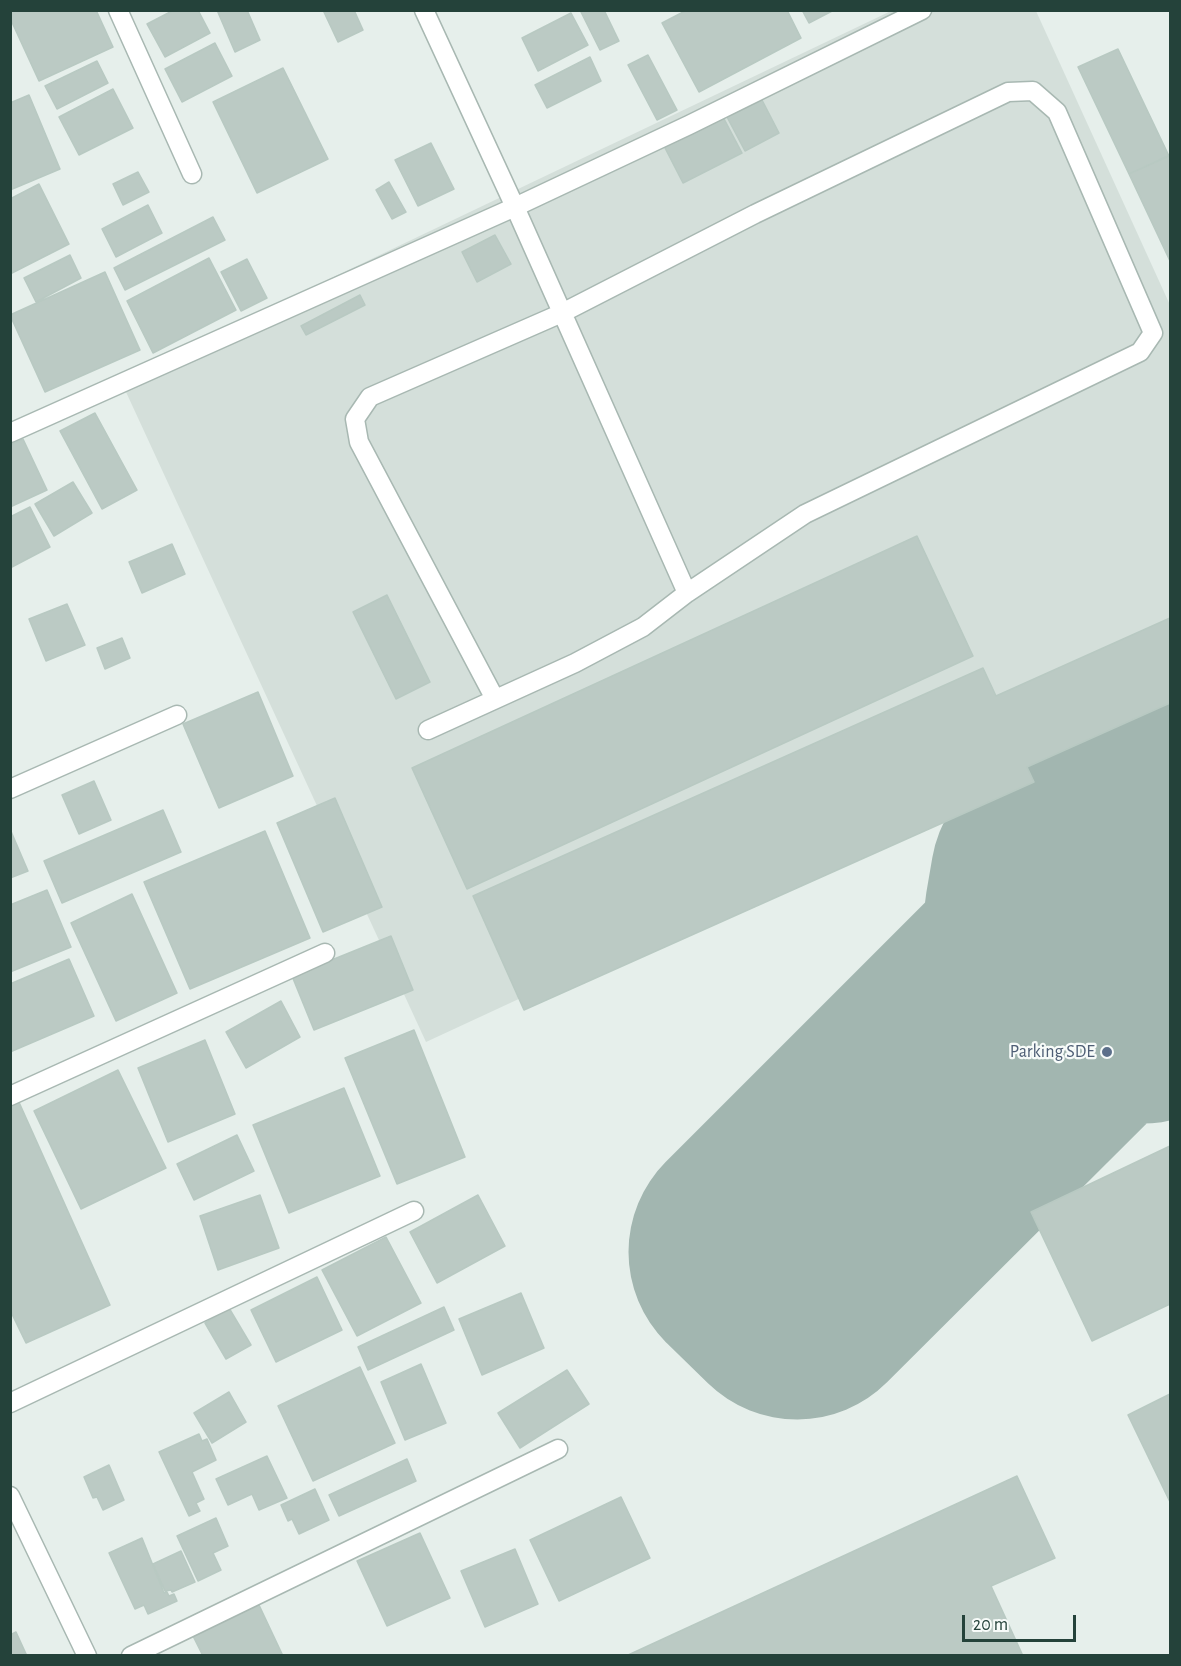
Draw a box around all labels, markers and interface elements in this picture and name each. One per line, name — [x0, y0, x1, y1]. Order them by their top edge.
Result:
place label: Parking SDE — [1010, 1041, 1095, 1063]
marker: Parking SDE — [1100, 1045, 1114, 1059]
scale bar — [965, 1603, 1079, 1641]
text: 20 m — [973, 1616, 1008, 1634]

